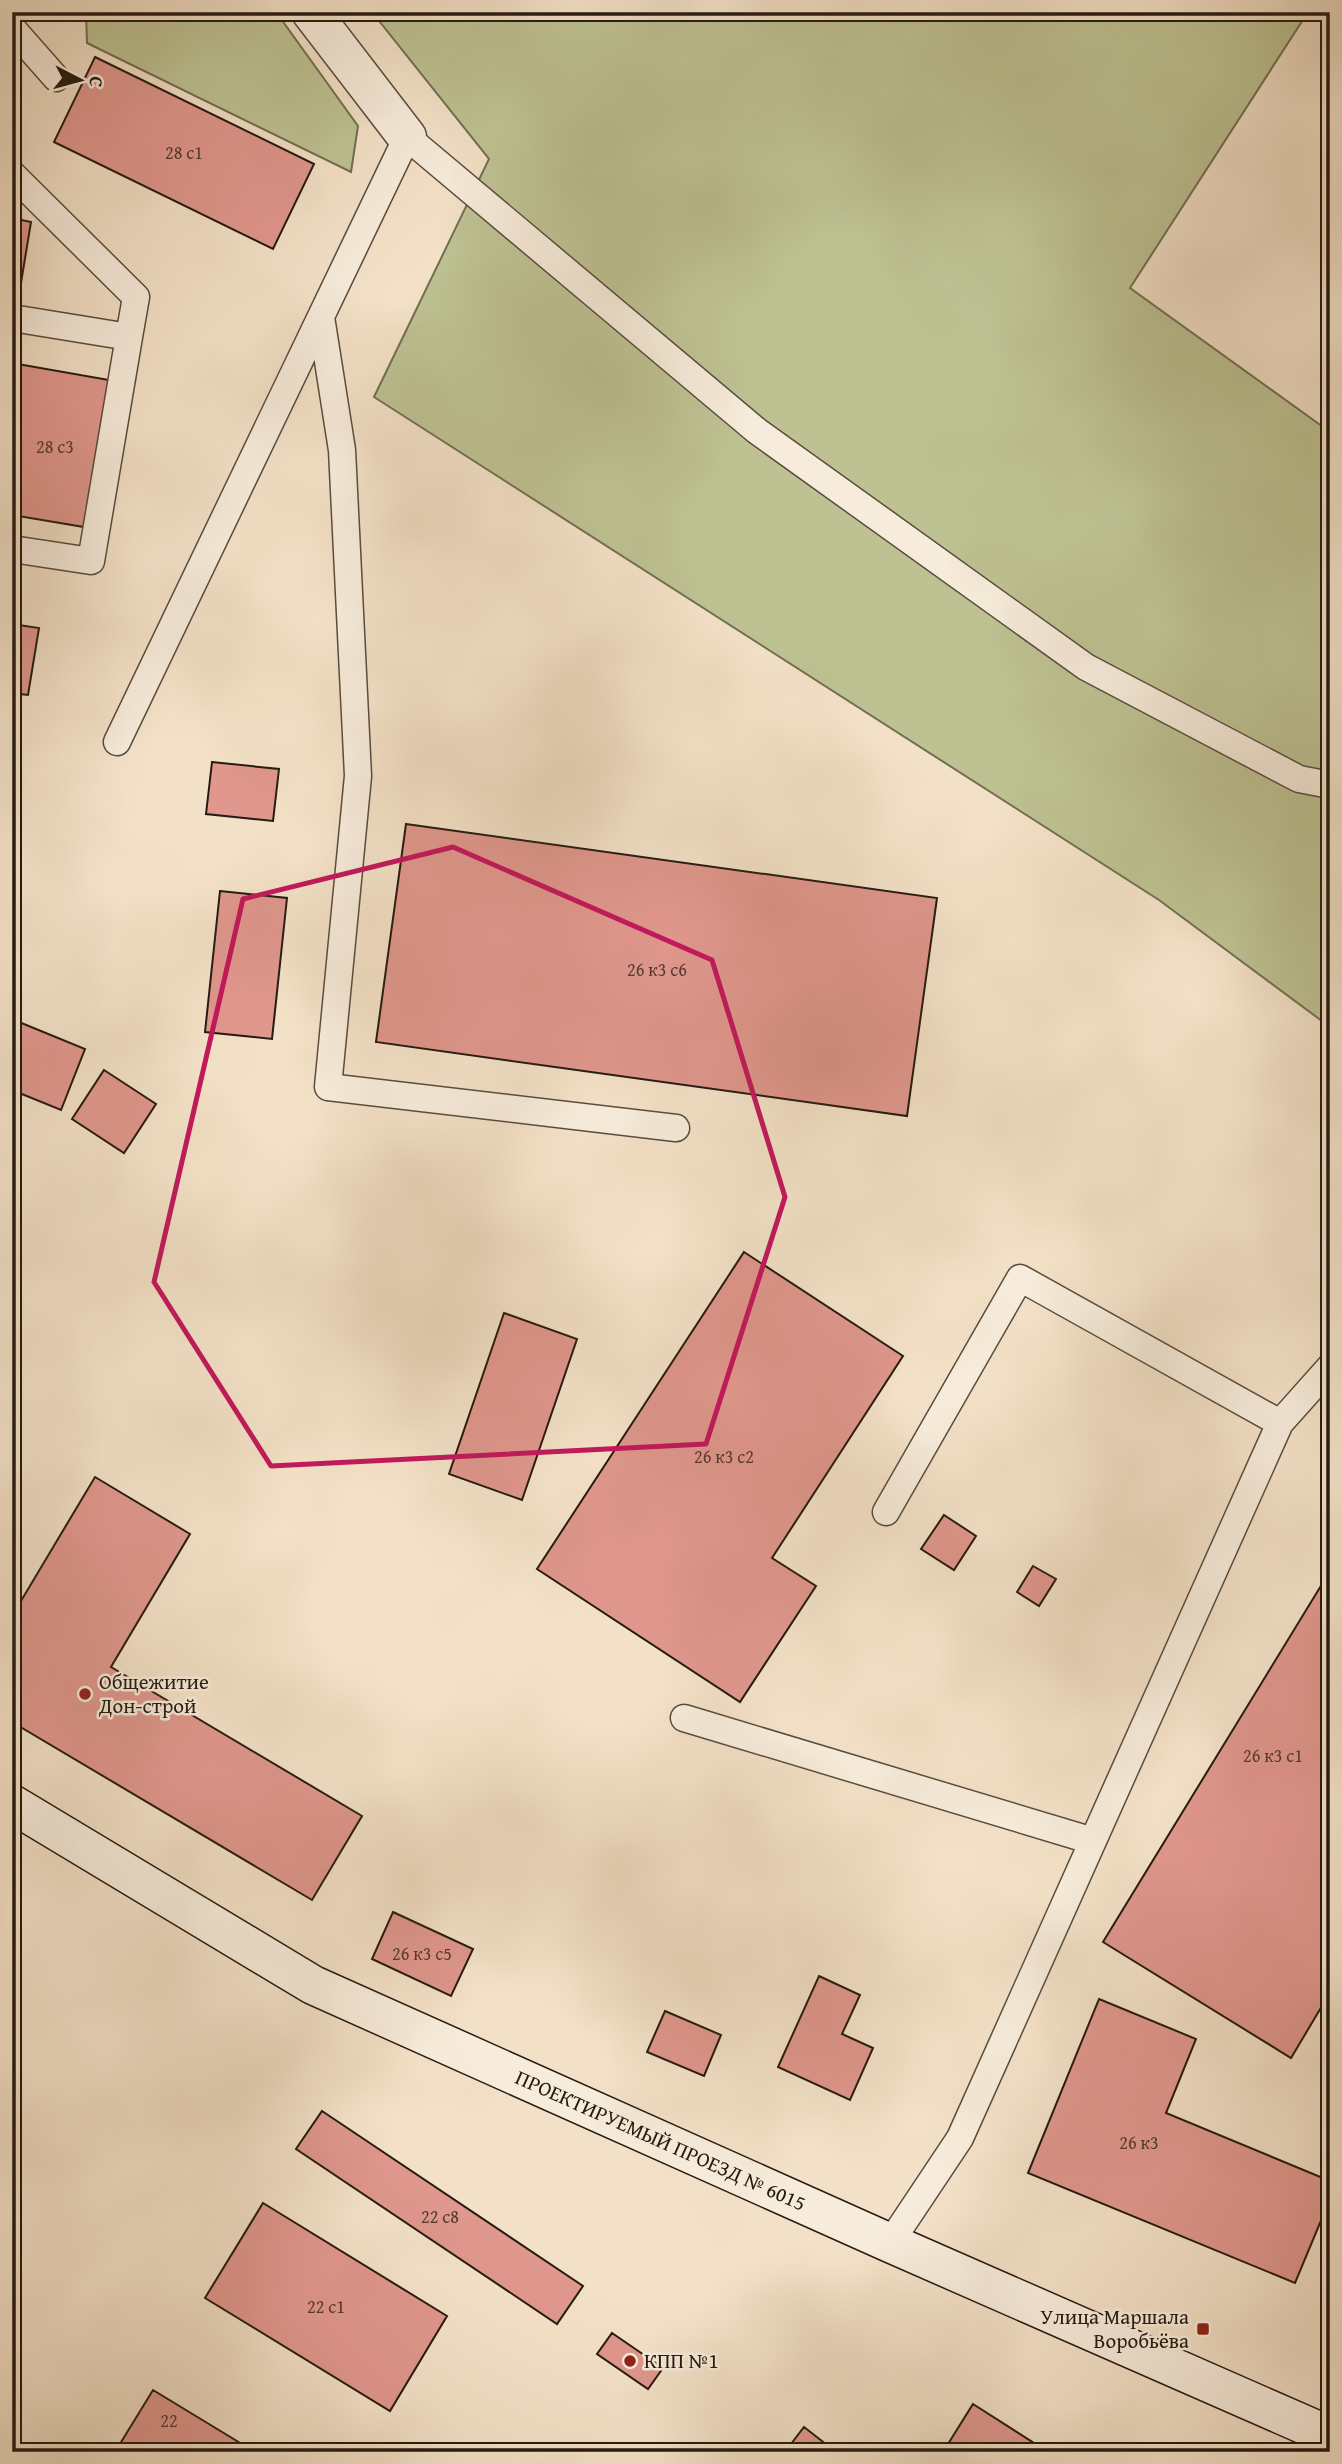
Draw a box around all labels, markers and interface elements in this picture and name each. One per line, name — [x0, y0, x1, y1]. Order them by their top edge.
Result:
north arrow — [46, 46, 116, 116]
text: С — [82, 75, 111, 89]
house number: 28 с1 — [165, 139, 203, 166]
house number: 28 с3 — [36, 433, 74, 460]
house number: 26 к3 с6 — [627, 956, 687, 983]
house number: 26 к3 с2 — [694, 1443, 754, 1470]
place label: Общежитие Дон-строй — [98, 1666, 209, 1721]
marker: Общежитие Дон-строй — [77, 1686, 93, 1702]
house number: 26 к3 с1 — [1243, 1742, 1303, 1769]
house number: 26 к3 с5 — [392, 1940, 452, 1967]
street label: ПРОЕКТИРУЕМЫЙ ПРОЕЗД № 6015 — [511, 2061, 811, 2218]
house number: 26 к3 — [1119, 2129, 1159, 2156]
house number: 22 с8 — [421, 2203, 459, 2230]
house number: 22 с1 — [307, 2293, 345, 2320]
place label: Улица Маршала Воробьёва — [1040, 2301, 1189, 2356]
marker: Улица Маршала Воробьёва — [1195, 2321, 1211, 2337]
place label: КПП №1 — [644, 2345, 719, 2376]
marker: КПП №1 — [622, 2353, 638, 2369]
house number: 22 — [160, 2407, 178, 2434]

